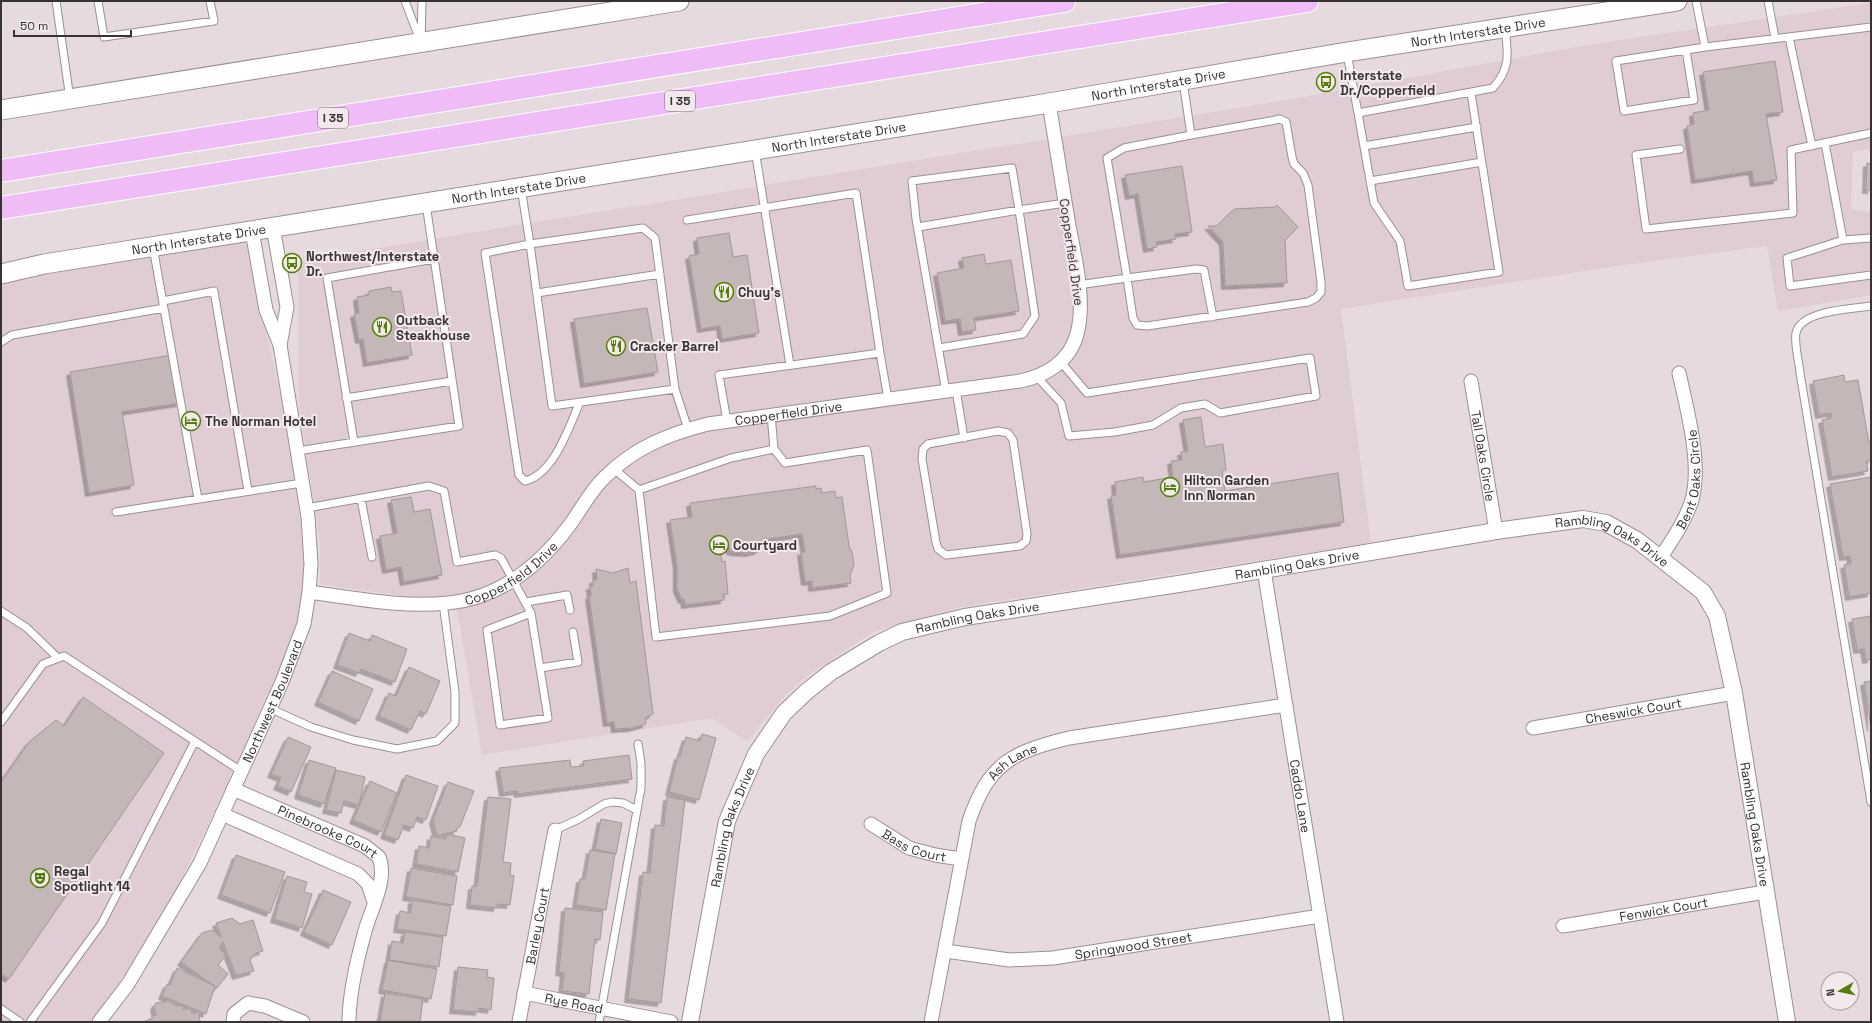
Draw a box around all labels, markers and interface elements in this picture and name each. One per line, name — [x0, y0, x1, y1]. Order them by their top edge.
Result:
scale bar — [14, 12, 131, 38]
street label: North Interstate Drive — [1410, 13, 1547, 51]
text: 50 m — [20, 18, 48, 34]
street label: North Interstate Drive — [1090, 65, 1227, 105]
place label: Interstate Dr./Copperfield — [1340, 67, 1435, 99]
bus stop icon: Interstate Dr./Copperfield — [1315, 71, 1337, 93]
road number: I 35 — [665, 91, 695, 111]
road number: I 35 — [318, 108, 348, 128]
street label: North Interstate Drive — [770, 118, 907, 156]
street label: North Interstate Drive — [450, 169, 587, 208]
street label: Copperfield Drive — [1056, 197, 1087, 307]
street label: North Interstate Drive — [131, 221, 267, 259]
place label: Northwest/Interstate Dr. — [306, 248, 439, 280]
bus stop icon: Northwest/Interstate Dr. — [281, 252, 303, 274]
restaurant icon: Chuy's — [713, 281, 735, 303]
place label: Chuy's — [738, 284, 781, 301]
place label: Outback Steakhouse — [396, 312, 470, 344]
restaurant icon: Outback Steakhouse — [371, 316, 393, 338]
restaurant icon: Cracker Barrel — [605, 335, 627, 357]
place label: Cracker Barrel — [630, 338, 718, 355]
street label: Copperfield Drive — [734, 398, 843, 429]
street label: Tall Oaks Circle — [1467, 409, 1499, 503]
hotel icon: The Norman Hotel — [180, 410, 202, 432]
place label: The Norman Hotel — [205, 413, 316, 430]
street label: Bent Oaks Circle — [1672, 428, 1704, 532]
place label: Hilton Garden Inn Norman — [1184, 472, 1269, 504]
hotel icon: Hilton Garden Inn Norman — [1159, 476, 1181, 498]
street label: Rambling Oaks Drive — [1554, 511, 1672, 571]
hotel icon: Courtyard — [708, 534, 730, 556]
place label: Courtyard — [733, 537, 797, 554]
street label: Copperfield Drive — [463, 538, 561, 609]
street label: Rambling Oaks Drive — [1234, 546, 1361, 584]
street label: Rambling Oaks Drive — [914, 598, 1041, 637]
street label: Northwest Boulevard — [239, 637, 306, 765]
street label: Cheswick Court — [1584, 694, 1683, 728]
street label: Ash Lane — [984, 740, 1040, 784]
street label: Caddo Lane — [1286, 758, 1314, 834]
street label: Rambling Oaks Drive — [1736, 761, 1773, 888]
street label: Rambling Oaks Drive — [707, 764, 758, 889]
street label: Pinebrooke Court — [275, 801, 381, 862]
street label: Bass Court — [879, 825, 947, 866]
place label: Regal Spotlight 14 — [54, 863, 130, 895]
theatre icon: Regal Spotlight 14 — [29, 867, 51, 889]
street label: Barley Court — [522, 886, 553, 966]
street label: Fenwick Court — [1618, 894, 1709, 925]
street label: Springwood Street — [1073, 928, 1193, 963]
north arrow — [1820, 971, 1860, 1011]
text: N — [1823, 988, 1838, 997]
street label: Rye Road — [543, 989, 605, 1017]

